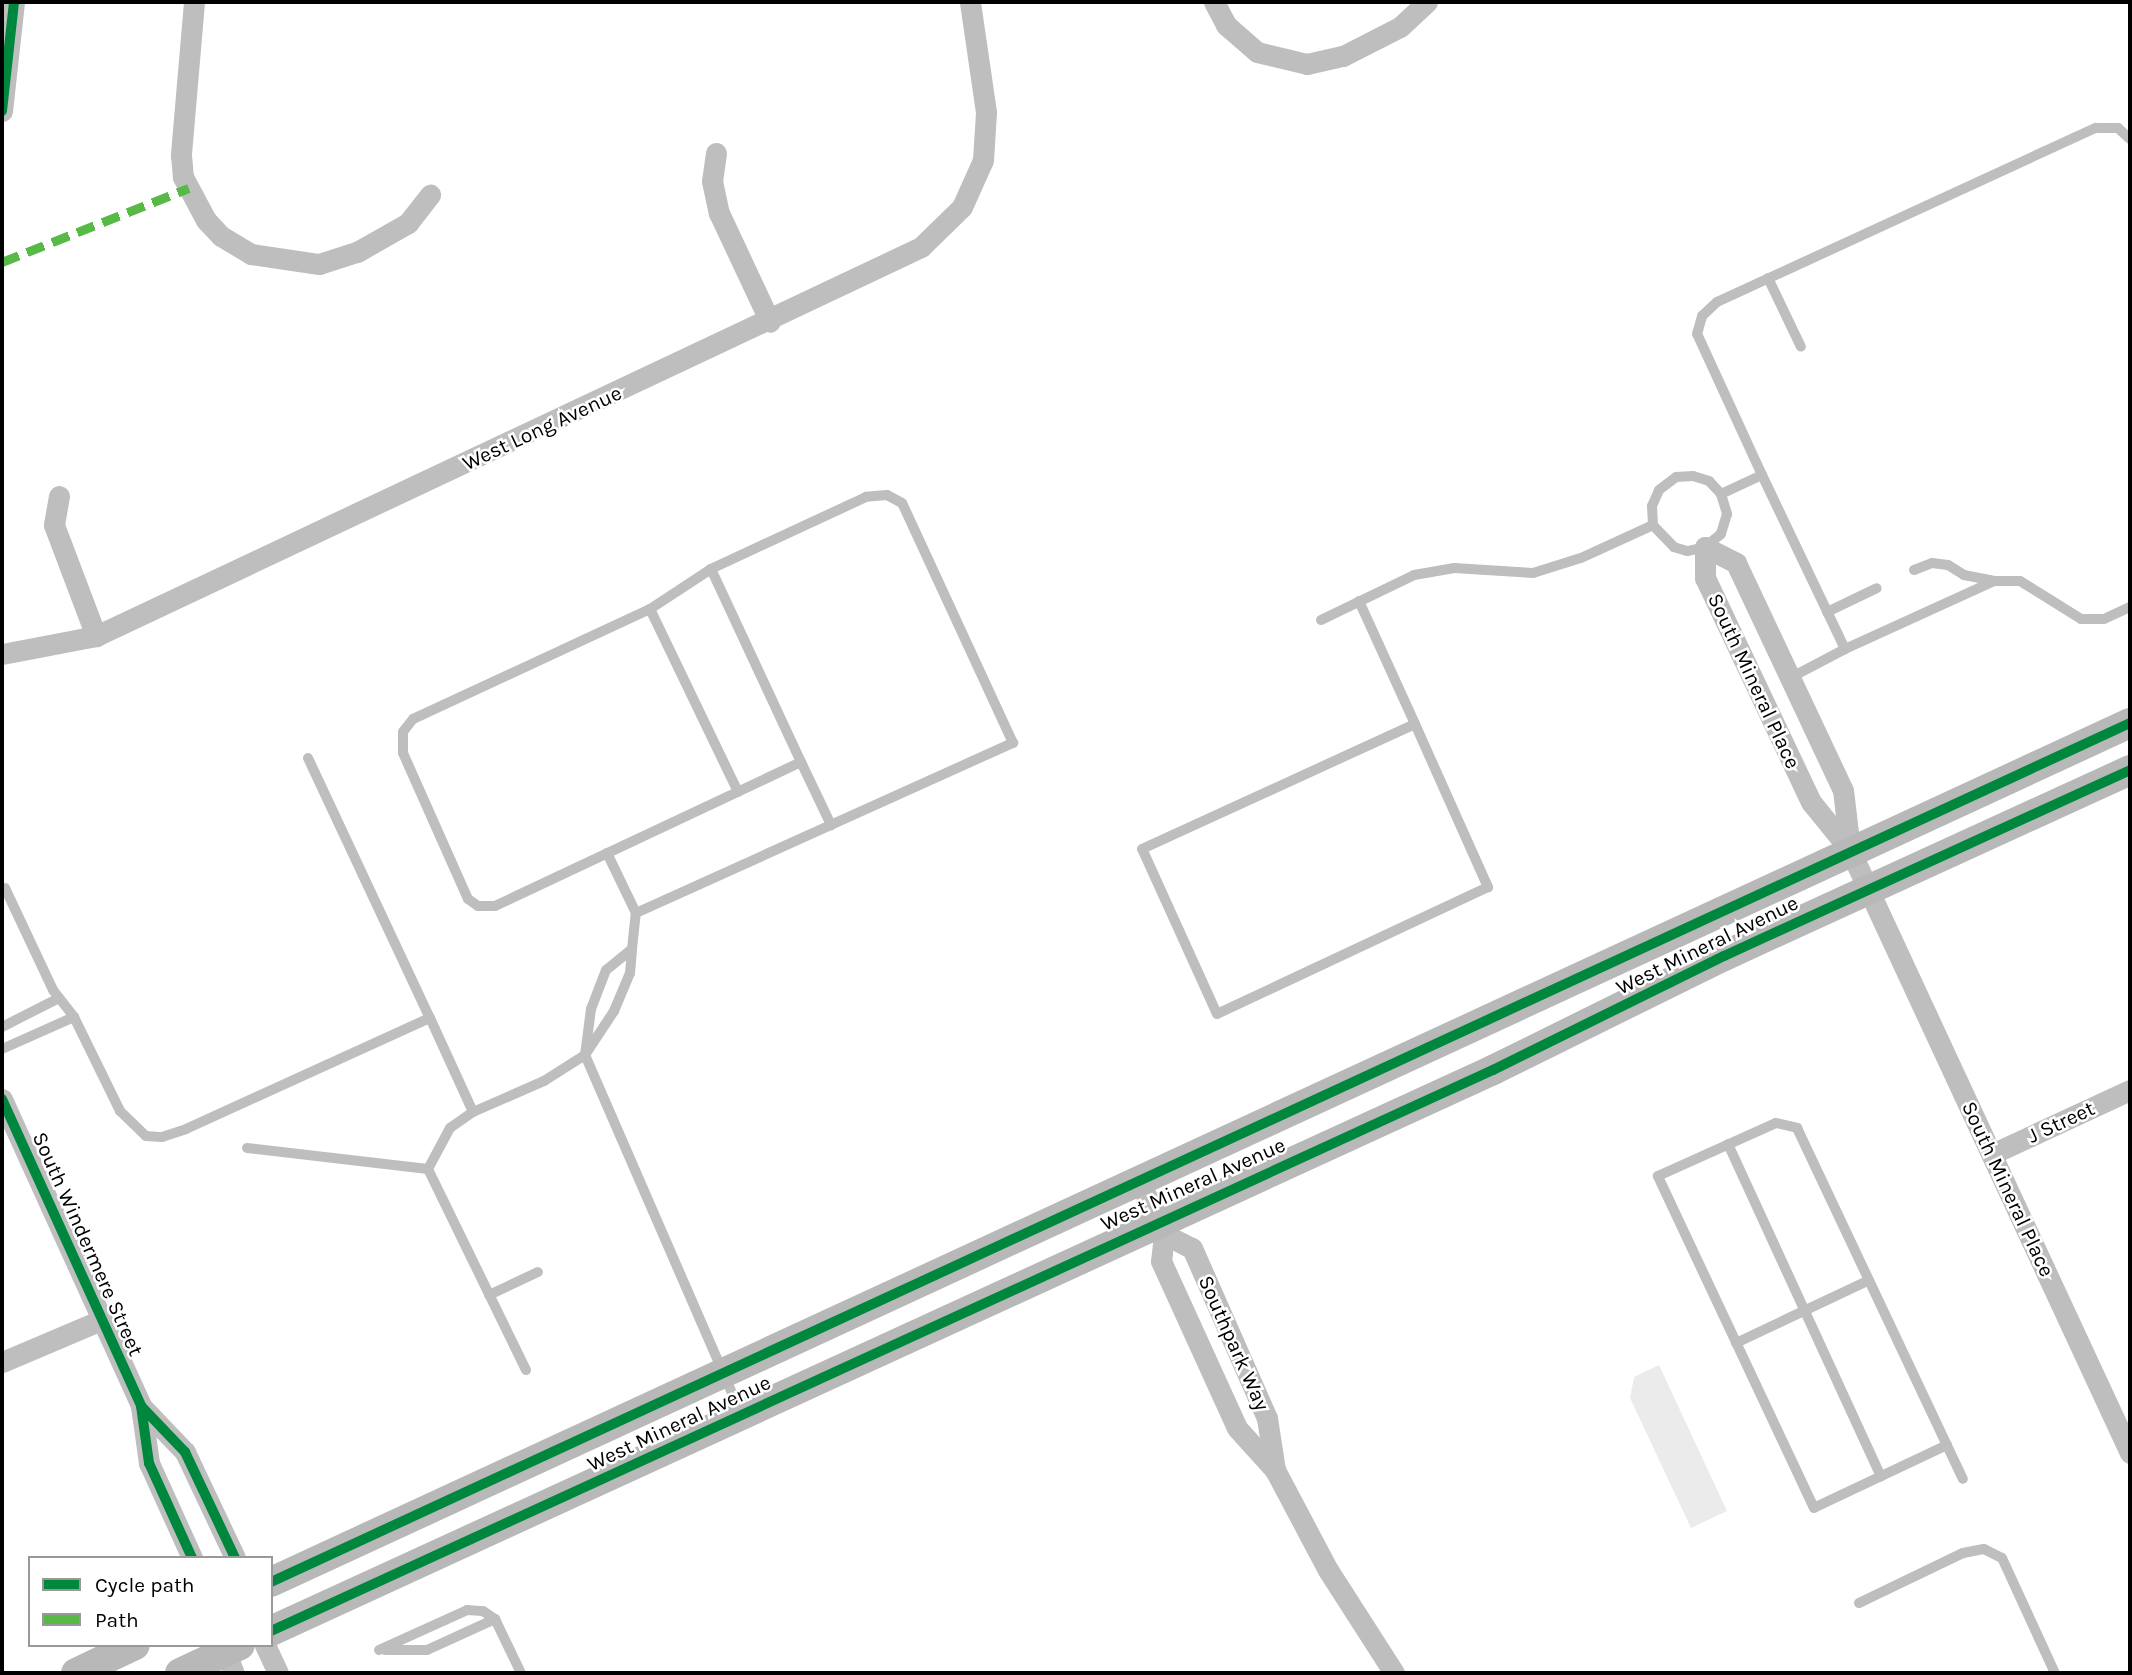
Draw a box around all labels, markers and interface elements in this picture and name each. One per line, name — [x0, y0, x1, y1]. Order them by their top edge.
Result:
street label: West Long Avenue — [458, 380, 626, 476]
street label: South Mineral Place — [1702, 589, 1806, 773]
street label: West Mineral Avenue — [1612, 890, 1802, 1000]
street label: J Street — [2023, 1096, 2099, 1148]
street label: South Mineral Place — [1956, 1097, 2060, 1281]
street label: South Windermere Street — [27, 1128, 149, 1360]
street label: West Mineral Avenue — [1097, 1132, 1289, 1236]
street label: Southpark Way — [1193, 1272, 1275, 1414]
street label: West Mineral Avenue — [583, 1369, 775, 1477]
legend — [28, 1556, 273, 1647]
text: Cycle path — [95, 1573, 195, 1597]
text: Path — [95, 1608, 139, 1632]

